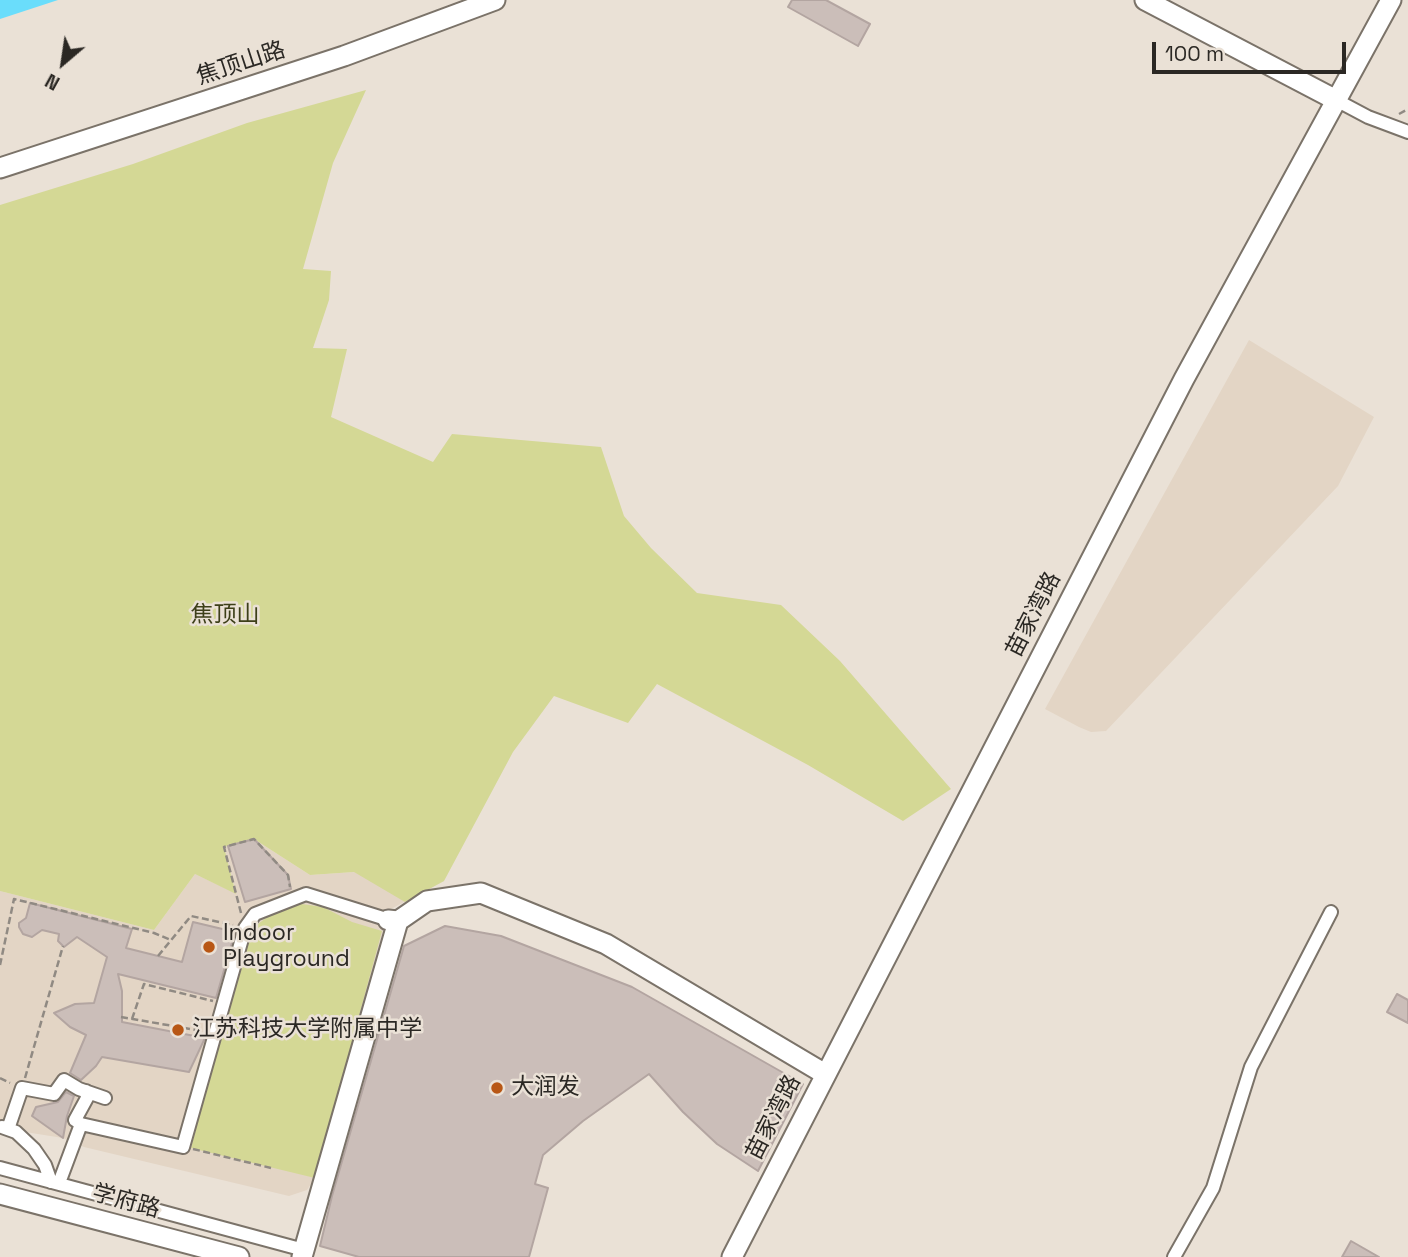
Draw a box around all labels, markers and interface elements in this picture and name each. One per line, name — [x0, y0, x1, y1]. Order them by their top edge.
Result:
north arrow — [28, 28, 98, 98]
scale bar — [1156, 28, 1350, 72]
street label: 焦顶山路 — [193, 37, 289, 91]
text: 100 m — [1165, 40, 1224, 67]
text: N — [41, 68, 64, 96]
street label: 苗家湾路 — [1001, 568, 1067, 662]
park label: 焦顶山 — [191, 602, 259, 630]
place label: Indoor Playground — [223, 920, 350, 974]
marker: Indoor Playground — [201, 939, 217, 955]
place label: 江苏科技大学附属中学 — [192, 1016, 422, 1044]
marker: 江苏科技大学附属中学 — [170, 1022, 186, 1038]
street label: 苗家湾路 — [741, 1071, 807, 1165]
place label: 大润发 — [511, 1074, 580, 1102]
marker: 大润发 — [489, 1080, 505, 1096]
street label: 学府路 — [89, 1180, 163, 1224]

